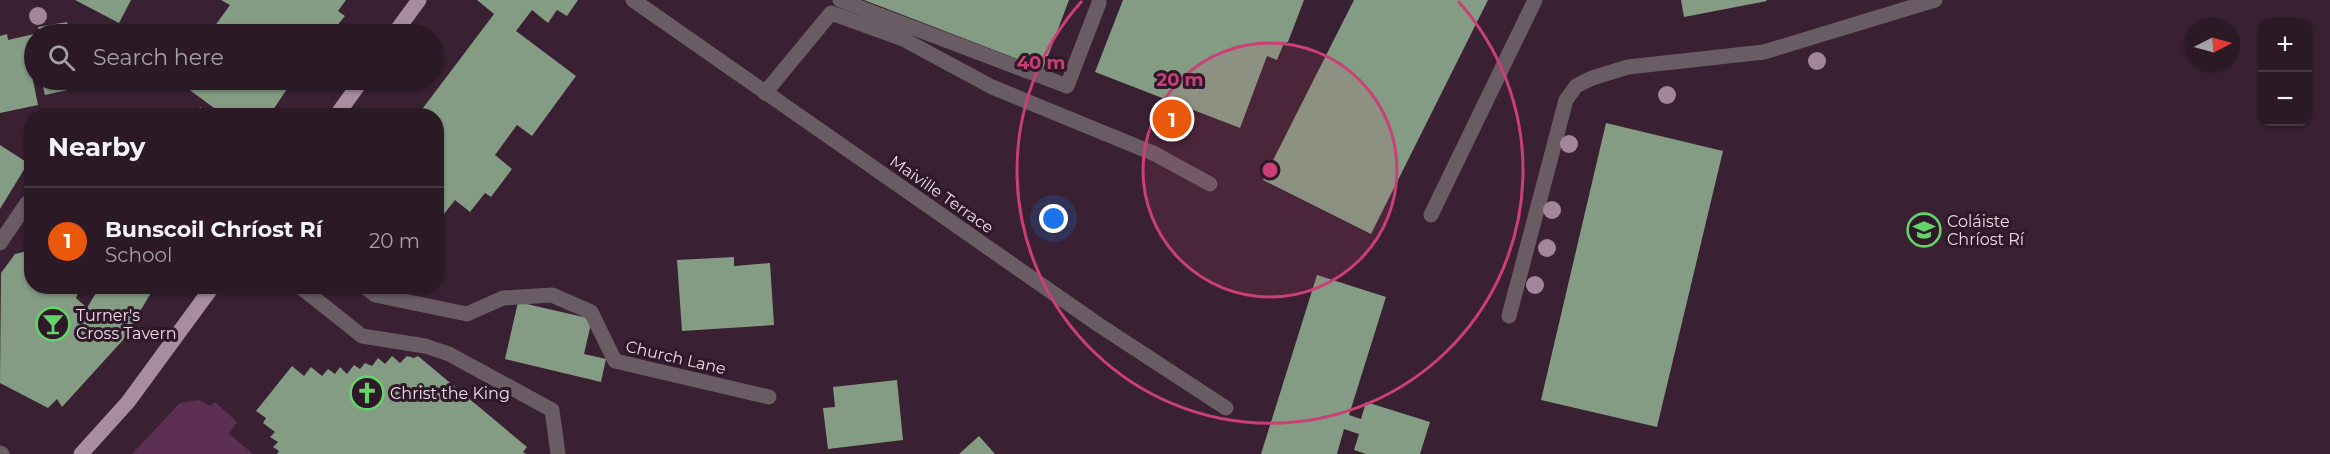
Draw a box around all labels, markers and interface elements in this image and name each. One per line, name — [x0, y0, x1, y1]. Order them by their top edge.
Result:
north arrow — [2186, 18, 2240, 72]
map controls — [2258, 18, 2312, 126]
button: + — [2258, 18, 2312, 72]
search box — [24, 24, 444, 90]
icon: search — [45, 41, 78, 74]
text: Search here — [93, 44, 224, 71]
text: 40 m — [1017, 52, 1065, 74]
text: 20 m — [1157, 69, 1203, 91]
button: − — [2258, 72, 2312, 126]
pin: 1 — [1152, 96, 1192, 142]
text: Nearby — [48, 131, 145, 163]
street label: Maiville Terrace — [886, 152, 997, 237]
centre of rings — [1260, 160, 1280, 180]
your location — [1039, 204, 1068, 233]
school or university icon: Coláiste Chríost Rí — [1906, 212, 1942, 248]
place label: Coláiste Chríost Rí — [1947, 212, 2025, 249]
text: Bunscoil Chríost Rí — [105, 216, 322, 243]
text: 1 — [64, 229, 71, 253]
text: 20 m — [369, 229, 420, 253]
text: School — [105, 243, 172, 267]
bar icon: Turner's Cross Tavern — [35, 306, 71, 342]
place label: Turner's Cross Tavern — [76, 306, 177, 343]
street label: Church Lane — [624, 337, 728, 378]
church icon: Christ the King — [349, 375, 385, 411]
place label: Christ the King — [390, 384, 510, 403]

